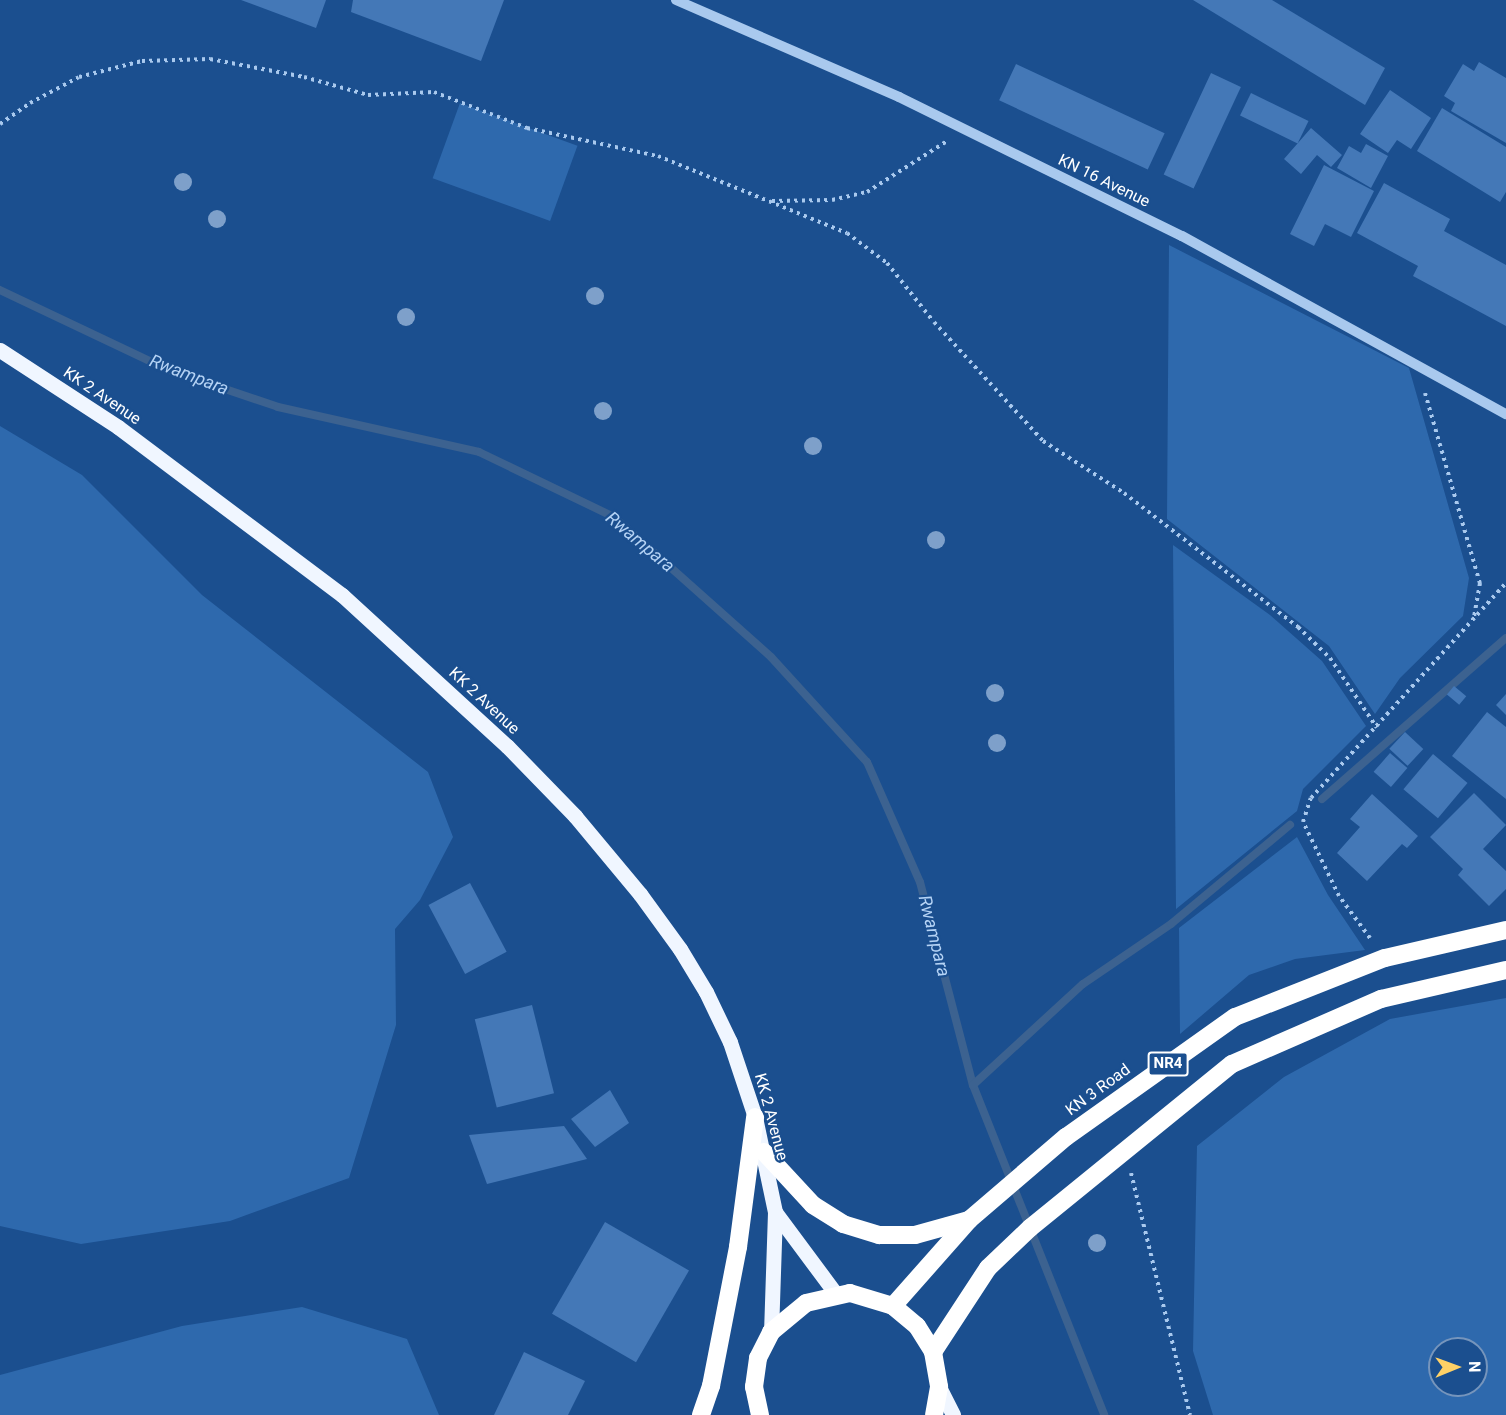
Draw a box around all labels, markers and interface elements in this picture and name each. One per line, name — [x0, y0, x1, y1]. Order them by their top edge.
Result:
street label: KN 16 Avenue — [1055, 151, 1153, 211]
water label: Rwampara — [146, 350, 232, 400]
street label: KK 2 Avenue — [60, 363, 144, 429]
water label: Rwampara — [601, 507, 679, 577]
street label: KK 2 Avenue — [445, 664, 523, 738]
water label: Rwampara — [913, 893, 955, 979]
road number: NR4 — [1147, 1052, 1189, 1076]
street label: KN 3 Road — [1062, 1060, 1134, 1120]
street label: KK 2 Avenue — [750, 1071, 792, 1163]
north arrow — [1428, 1337, 1488, 1397]
text: N — [1465, 1361, 1484, 1373]

